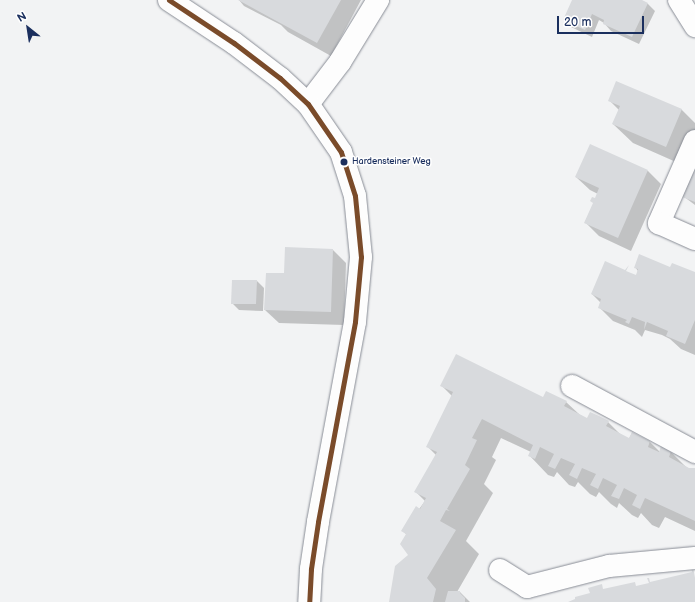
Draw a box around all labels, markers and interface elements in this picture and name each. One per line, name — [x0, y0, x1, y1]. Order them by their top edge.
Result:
north arrow — [8, 8, 48, 48]
scale bar — [559, 8, 646, 34]
text: N — [15, 9, 29, 25]
text: 20 m — [564, 15, 591, 30]
marker: Hardensteiner Weg — [339, 157, 349, 167]
place label: Hardensteiner Weg — [352, 157, 431, 167]

